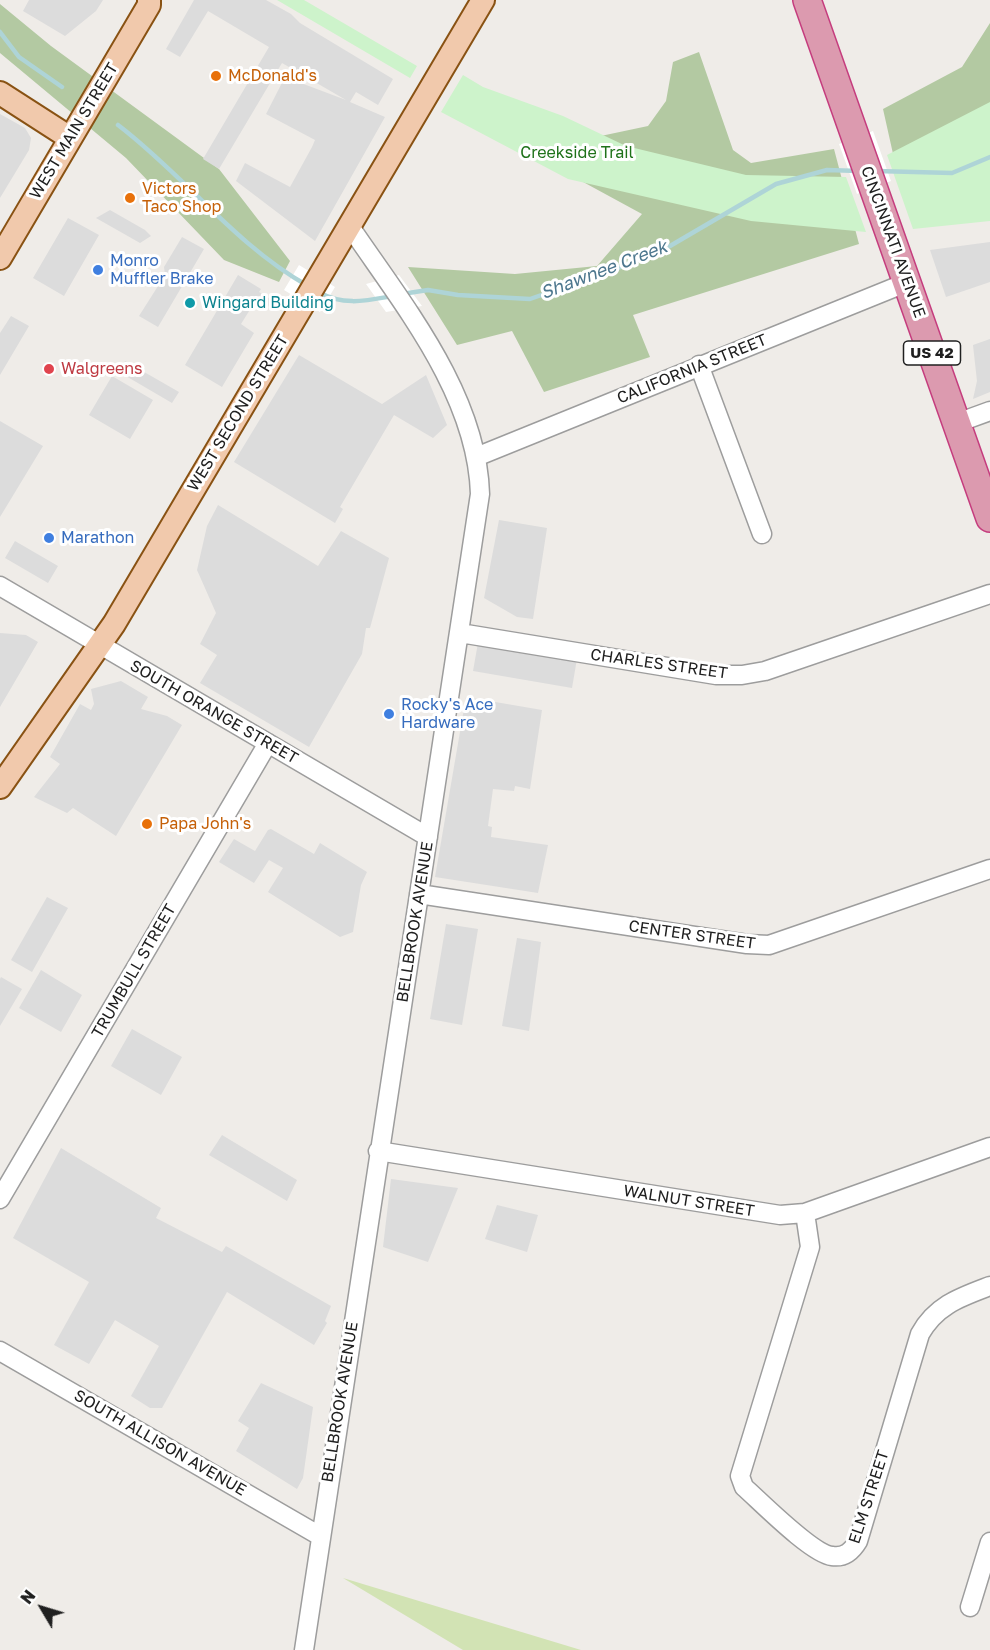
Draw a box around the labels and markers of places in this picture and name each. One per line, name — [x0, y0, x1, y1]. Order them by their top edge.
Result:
place label: McDonald's — [228, 66, 317, 86]
marker: McDonald's — [209, 69, 223, 83]
place label: Victors Taco Shop — [142, 179, 221, 217]
marker: Victors Taco Shop — [123, 191, 137, 205]
place label: Monro Muffler Brake — [110, 251, 214, 289]
marker: Monro Muffler Brake — [91, 263, 105, 277]
place label: Wingard Building — [202, 293, 334, 313]
marker: Wingard Building — [183, 296, 197, 310]
place label: Walgreens — [61, 359, 143, 379]
marker: Walgreens — [42, 362, 56, 376]
place label: Marathon — [61, 528, 134, 548]
marker: Marathon — [42, 531, 56, 545]
place label: Rocky's Ace Hardware — [401, 695, 493, 733]
marker: Rocky's Ace Hardware — [382, 707, 396, 721]
place label: Papa John's — [159, 814, 251, 834]
marker: Papa John's — [140, 817, 154, 831]

